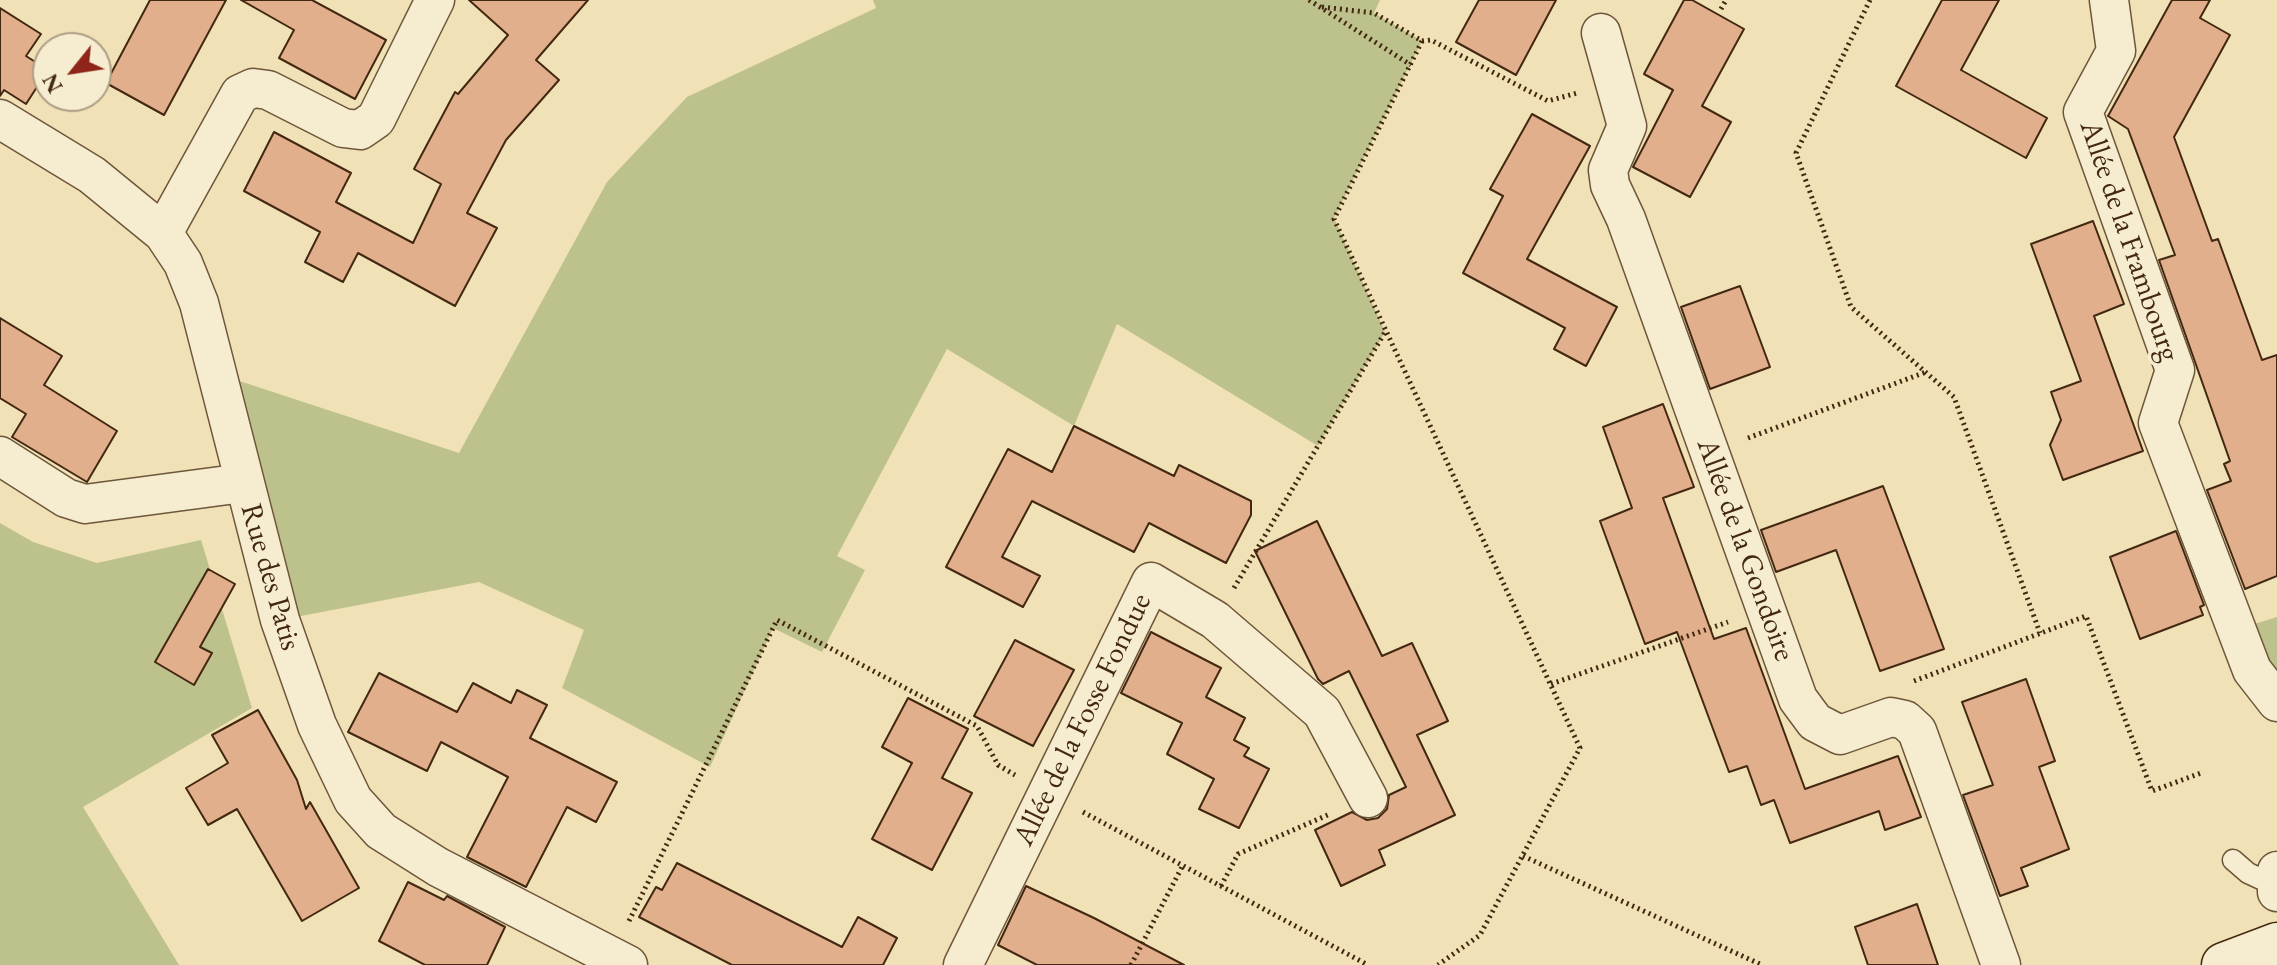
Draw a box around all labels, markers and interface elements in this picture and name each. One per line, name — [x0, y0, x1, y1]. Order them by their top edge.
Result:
north arrow — [32, 32, 112, 112]
text: N — [36, 68, 70, 98]
street label: Allée de la Frambourg — [2071, 116, 2187, 366]
street label: Allée de la Gondoire — [1688, 434, 1802, 666]
street label: Rue des Patis — [232, 499, 308, 655]
street label: Allée de la Fosse Fondue — [1006, 588, 1160, 852]

